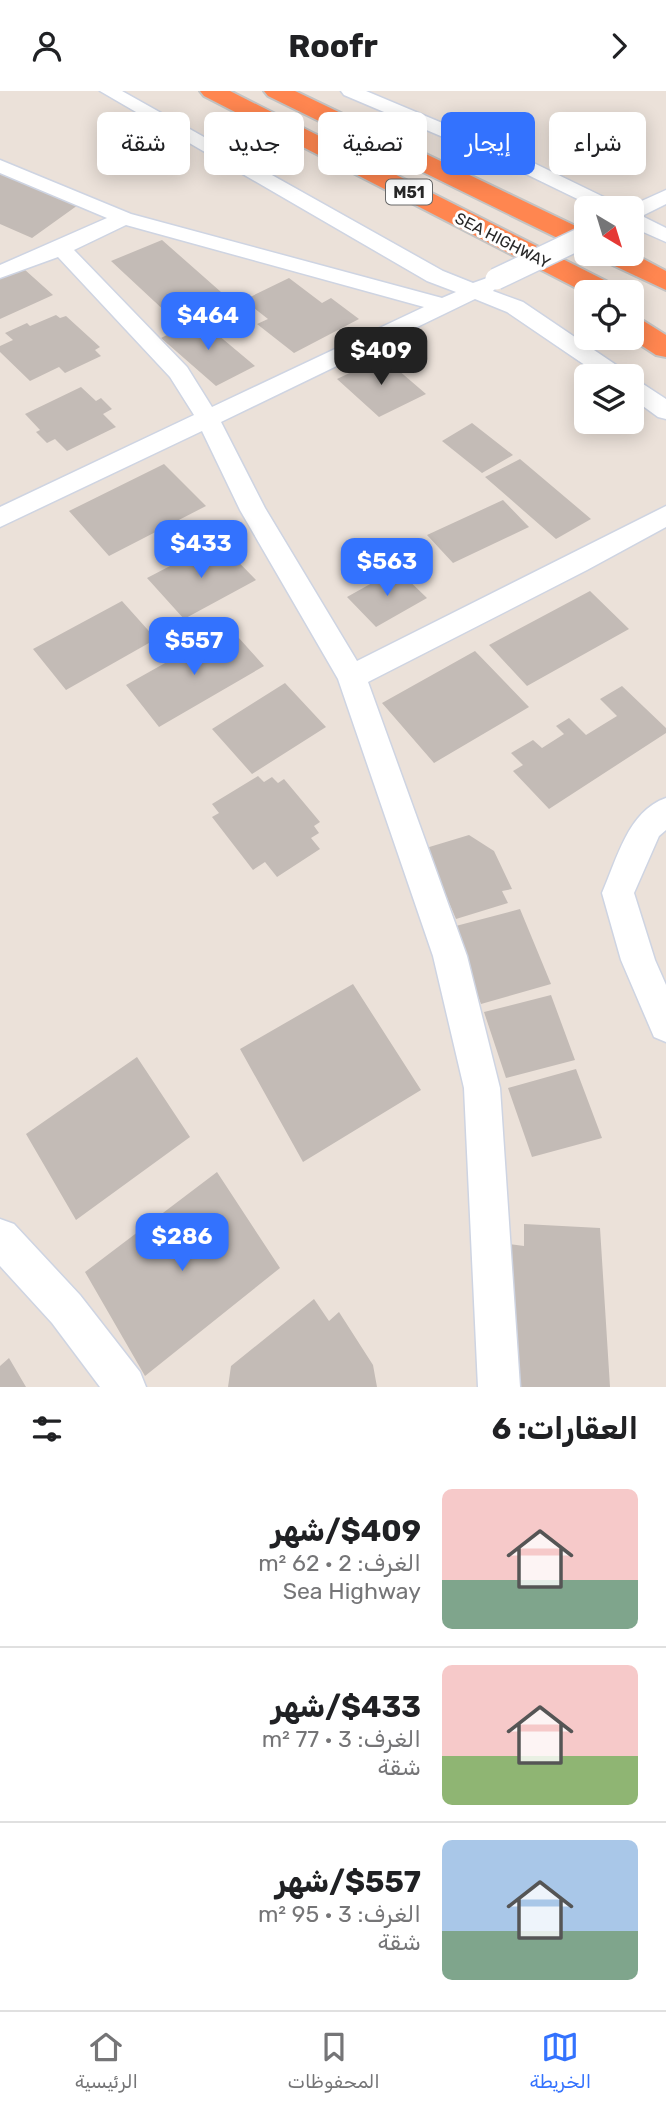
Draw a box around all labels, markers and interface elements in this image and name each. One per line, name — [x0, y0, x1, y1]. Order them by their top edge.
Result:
icon: person — [28, 27, 66, 65]
text: Roofr — [288, 27, 378, 65]
icon: forward — [600, 27, 638, 65]
chip: شقة — [97, 112, 190, 175]
chip: جديد — [204, 112, 304, 175]
chip: تصفية — [318, 112, 427, 175]
chip: إيجار — [441, 112, 535, 175]
chip: شراء — [549, 112, 646, 175]
road number: M51 — [386, 179, 432, 205]
north arrow — [574, 196, 644, 266]
map controls — [574, 196, 644, 434]
street label: SEA HIGHWAY — [452, 208, 554, 273]
button: locate — [574, 280, 644, 350]
pin: $464 — [167, 293, 249, 352]
text: $464 — [177, 301, 239, 329]
pin: $409 — [340, 327, 422, 387]
text: $409 — [350, 336, 412, 364]
button: layers — [574, 364, 644, 434]
pin: $433 — [160, 521, 242, 580]
text: $433 — [170, 529, 232, 557]
pin: $563 — [346, 539, 428, 598]
text: $563 — [357, 547, 417, 575]
pin: $557 — [153, 617, 235, 677]
text: $557 — [165, 626, 223, 654]
pin: $286 — [141, 1213, 223, 1273]
text: $286 — [152, 1222, 212, 1250]
icon: filters — [28, 1410, 66, 1448]
text: العقارات: 6 — [492, 1411, 638, 1447]
text: $409/شهر — [271, 1513, 421, 1549]
icon: home — [498, 1517, 582, 1601]
text: الغرف: 2 · 62 m² — [258, 1549, 421, 1577]
text: Sea Highway — [283, 1577, 421, 1605]
text: $433/شهر — [271, 1689, 421, 1725]
icon: home — [498, 1693, 582, 1777]
text: الغرف: 3 · 77 m² — [262, 1725, 421, 1753]
text: شقة — [377, 1753, 421, 1781]
text: $557/شهر — [275, 1864, 421, 1900]
icon: home — [498, 1868, 582, 1952]
text: الغرف: 3 · 95 m² — [258, 1900, 421, 1928]
text: شقة — [377, 1928, 421, 1956]
tab: الرئيسية — [75, 2028, 138, 2093]
tab: المحفوظات — [288, 2028, 380, 2093]
tab: الخريطة — [529, 2028, 591, 2093]

